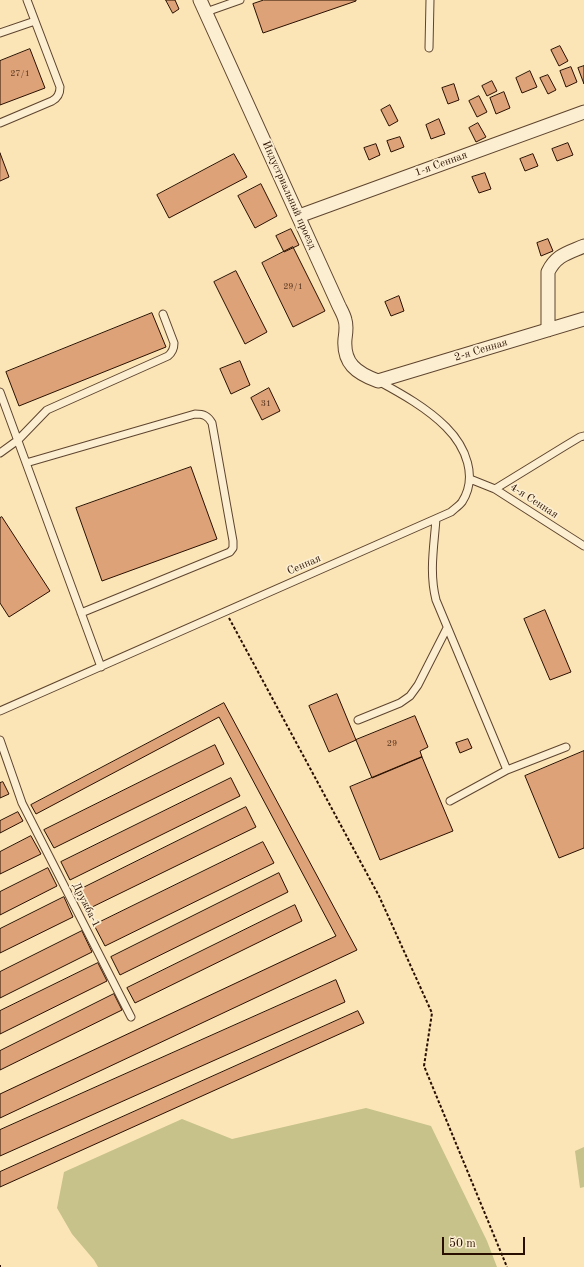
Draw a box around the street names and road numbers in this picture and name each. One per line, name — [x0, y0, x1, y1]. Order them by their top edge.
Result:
street label: Индустриальный проезд — [259, 139, 319, 251]
street label: 1-я Сенная — [413, 148, 469, 180]
street label: 2-я Сенная — [453, 336, 509, 364]
street label: 4-я Сенная — [507, 481, 561, 521]
street label: Сенная — [285, 552, 323, 578]
street label: Дружба-1 — [69, 880, 103, 930]

